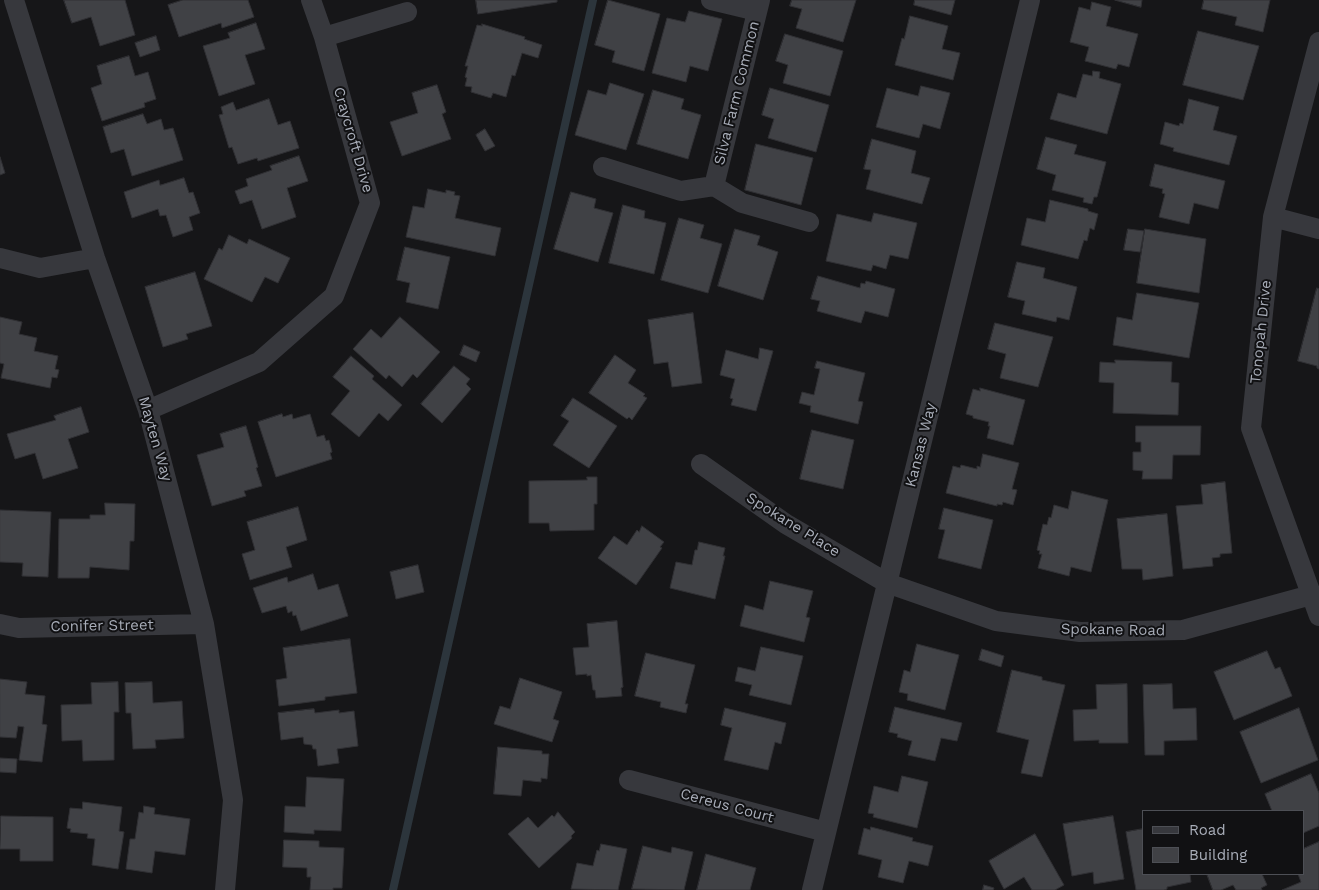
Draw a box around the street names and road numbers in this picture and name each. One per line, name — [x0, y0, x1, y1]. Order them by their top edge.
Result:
street label: Silva Farm Common — [710, 19, 764, 167]
street label: Craycroft Drive — [329, 85, 377, 195]
street label: Tonopah Drive — [1247, 279, 1275, 385]
street label: Mayten Way — [134, 394, 176, 484]
street label: Kansas Way — [902, 401, 940, 489]
street label: Spokane Place — [743, 489, 843, 561]
street label: Conifer Street — [50, 616, 154, 636]
street label: Spokane Road — [1061, 620, 1165, 640]
street label: Cereus Court — [678, 785, 776, 827]

